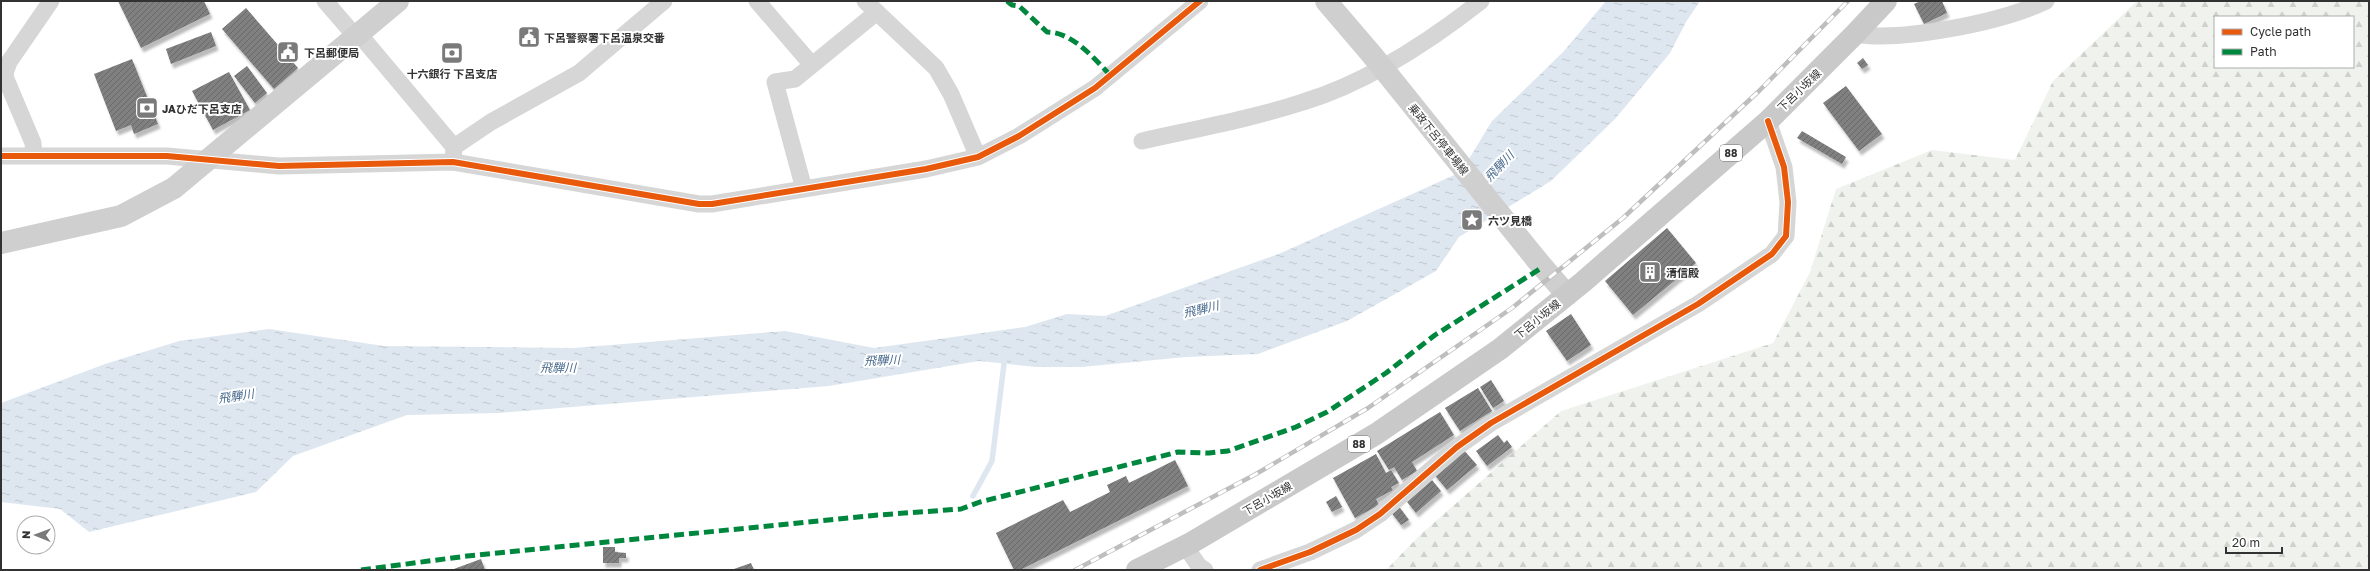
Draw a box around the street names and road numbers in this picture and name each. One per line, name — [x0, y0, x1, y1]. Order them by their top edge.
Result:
street label: 下呂小坂線 — [1775, 66, 1823, 114]
street label: 乗政下呂停車場線 — [1406, 101, 1472, 177]
road number: 88 — [1720, 145, 1742, 161]
street label: 下呂小坂線 — [1512, 297, 1562, 341]
road number: 88 — [1348, 436, 1370, 452]
street label: 下呂小坂線 — [1240, 479, 1294, 517]

